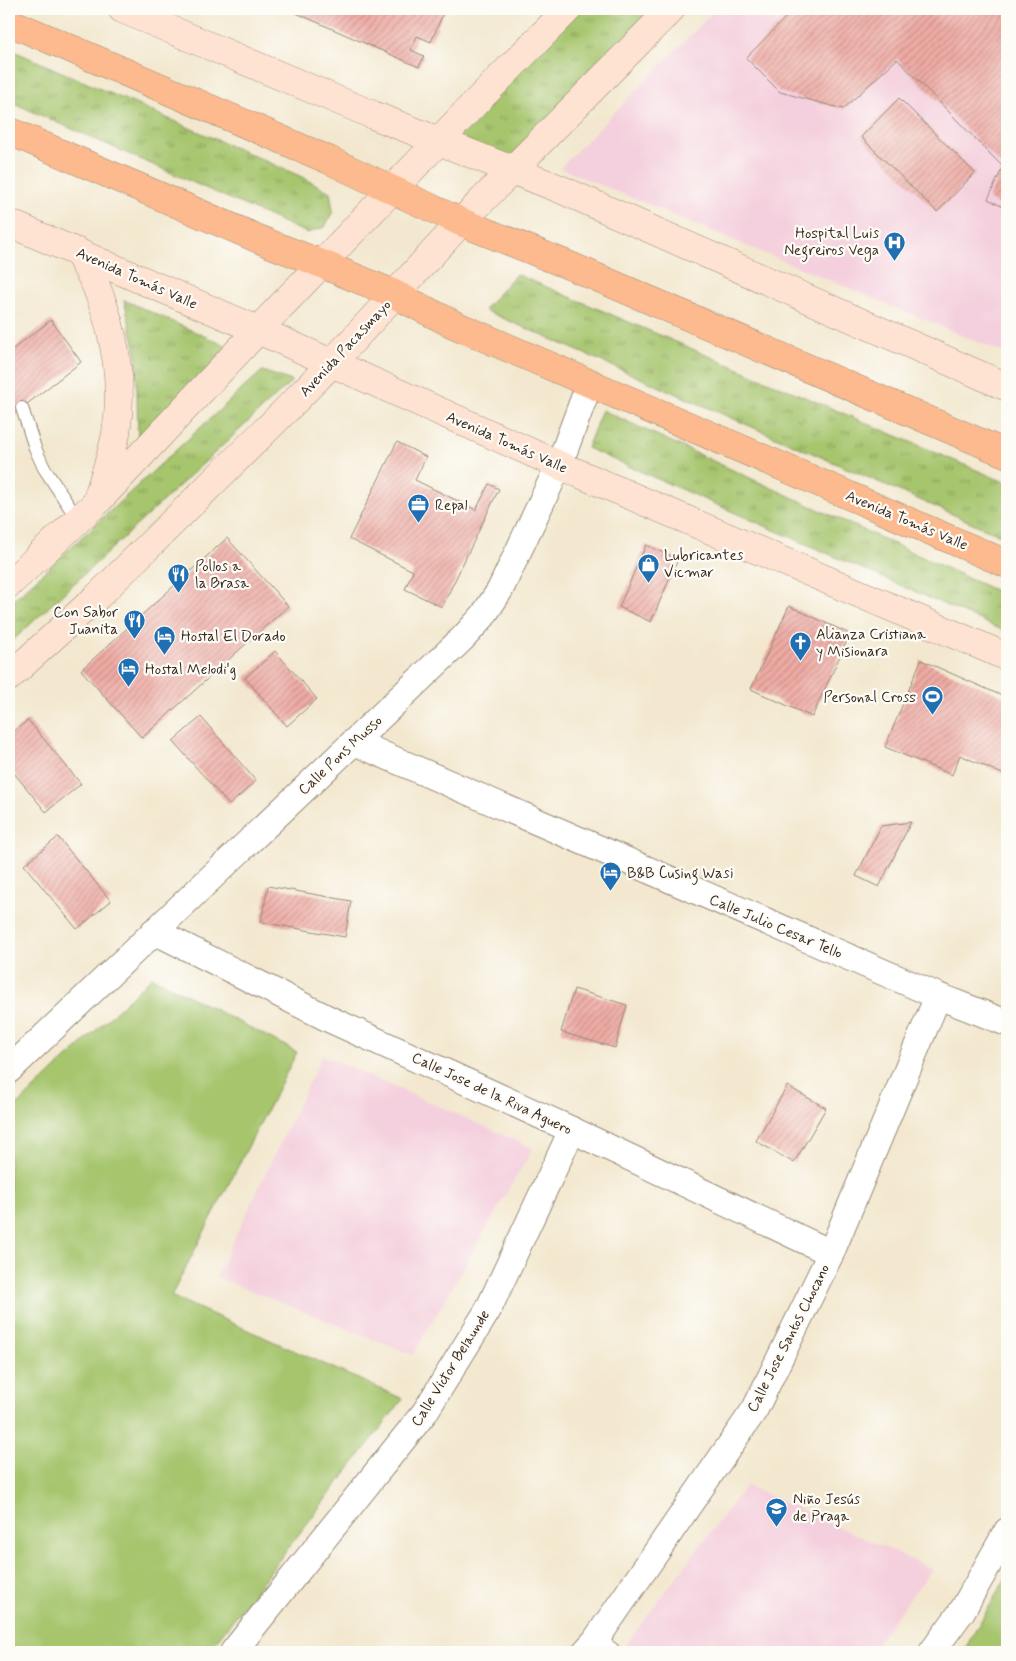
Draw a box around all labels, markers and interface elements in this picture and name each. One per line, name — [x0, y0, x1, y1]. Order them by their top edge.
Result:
place label: Hospital Luis Negreiros Vega — [784, 224, 879, 262]
hospital icon: Hospital Luis Negreiros Vega — [883, 230, 907, 261]
street label: Avenida Tomás Valle — [73, 243, 201, 315]
street label: Avenida Pacasmayo — [295, 296, 396, 402]
street label: Avenida Tomás Valle — [443, 407, 571, 479]
street label: Avenida Tomás Valle — [842, 486, 971, 556]
office icon: Repal — [407, 493, 431, 524]
place label: Repal — [435, 496, 467, 516]
place label: Lubricantes Vicmar — [664, 546, 744, 583]
shop icon: Lubricantes Vicmar — [636, 552, 660, 583]
place label: Pollos a la Brasa — [195, 557, 250, 594]
restaurant icon: Pollos a la Brasa — [167, 563, 191, 594]
place label: Con Sabor Juanita — [53, 603, 119, 640]
restaurant icon: Con Sabor Juanita — [122, 609, 146, 640]
hotel icon: Hostal El Dorado — [153, 624, 177, 655]
place label: Alianza Cristiana y Misionara — [816, 625, 927, 662]
place label: Hostal El Dorado — [181, 627, 286, 647]
church icon: Alianza Cristiana y Misionara — [788, 631, 812, 662]
hotel icon: Hostal Melodi'g — [117, 657, 141, 688]
place label: Hostal Melodi'g — [145, 660, 236, 680]
sports icon: Personal Cross — [920, 685, 944, 716]
place label: Personal Cross — [824, 688, 916, 708]
street label: Calle Pons Musso — [294, 711, 387, 800]
hotel icon: B&B Cusing Wasi — [599, 861, 623, 892]
place label: B&B Cusing Wasi — [627, 864, 733, 885]
street label: Calle Julio Cesar Tello — [706, 890, 845, 964]
street label: Calle Jose de la Riva Aguero — [408, 1048, 575, 1140]
street label: Calle Jose Santos Chocano — [743, 1261, 835, 1416]
street label: Calle Victor Belaunde — [407, 1306, 495, 1431]
place label: Niño Jesús de Praga — [793, 1490, 861, 1527]
school or university icon: Niño Jesús de Praga — [765, 1496, 789, 1527]

